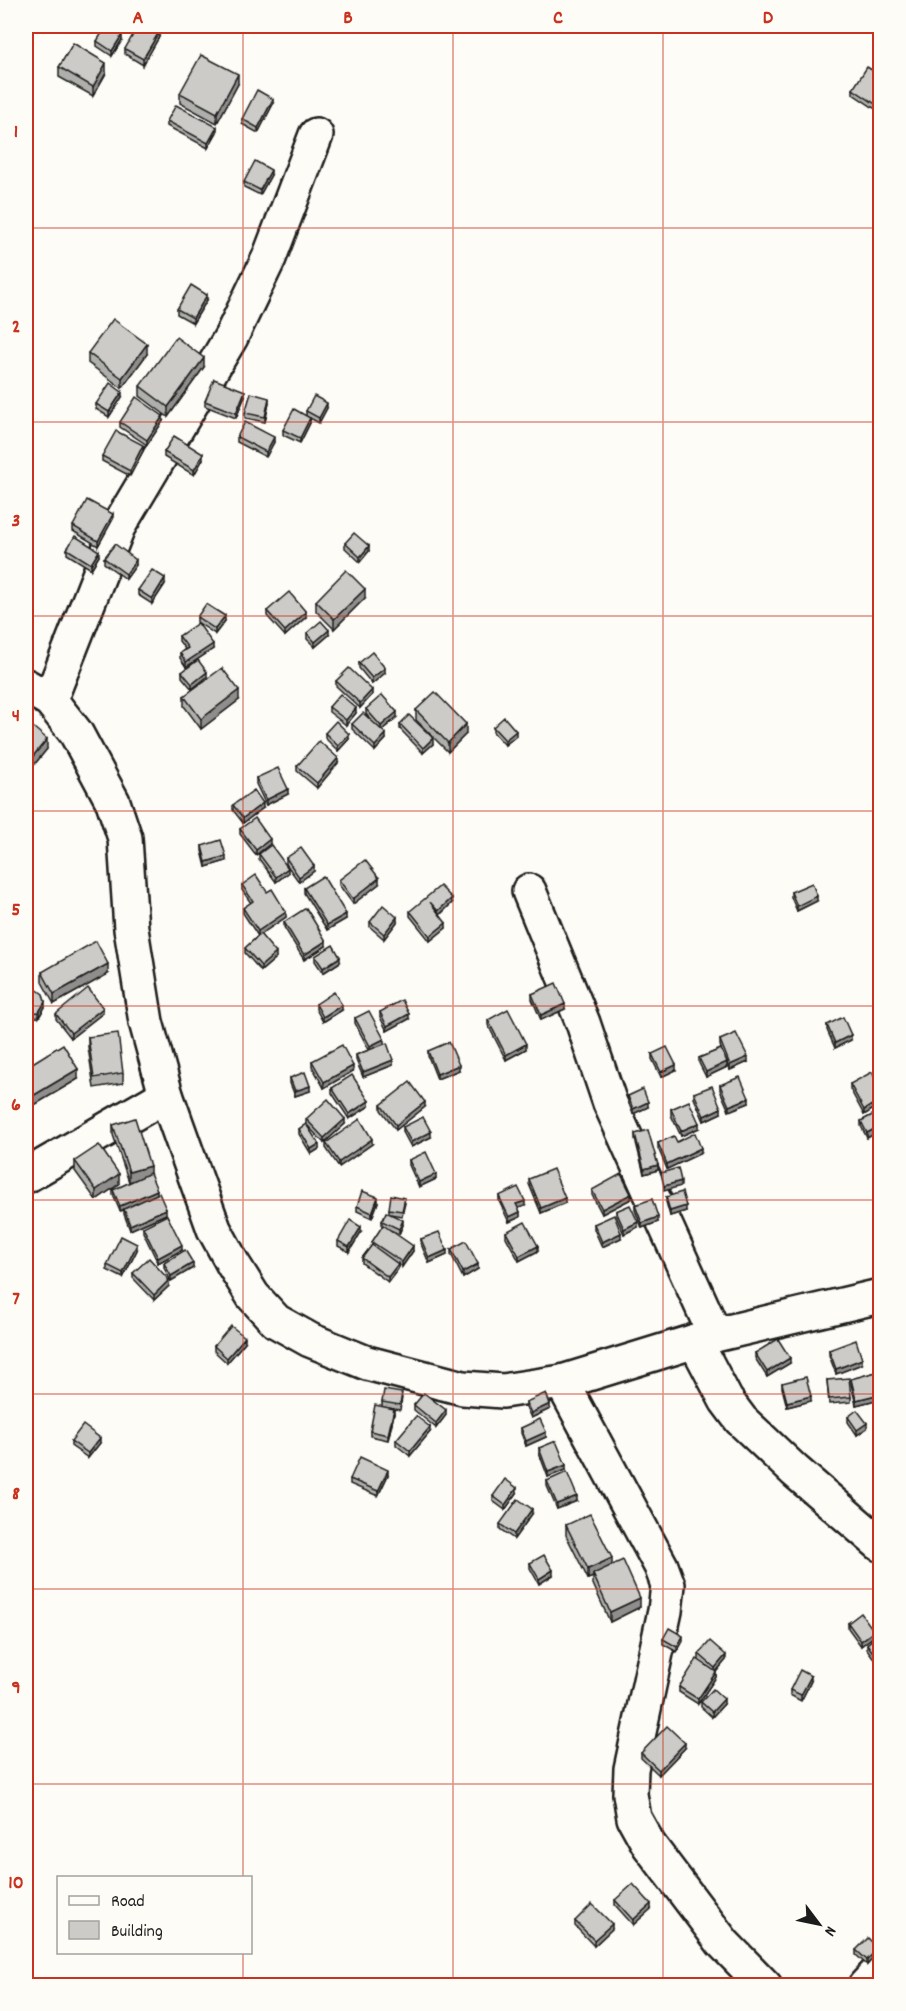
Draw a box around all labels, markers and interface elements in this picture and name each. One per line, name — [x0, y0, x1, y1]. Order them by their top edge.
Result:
text: A — [133, 5, 144, 33]
text: B — [343, 5, 353, 33]
text: C — [553, 5, 563, 33]
text: D — [763, 5, 774, 33]
text: 1 — [14, 119, 18, 147]
text: 2 — [12, 314, 20, 342]
text: 3 — [12, 508, 20, 536]
text: 4 — [12, 703, 20, 731]
text: 5 — [11, 897, 21, 925]
text: 6 — [11, 1092, 21, 1120]
text: 7 — [12, 1286, 20, 1314]
text: 8 — [12, 1481, 20, 1509]
text: 9 — [11, 1675, 21, 1703]
text: 10 — [8, 1870, 24, 1898]
legend — [57, 1876, 252, 1954]
text: Road — [111, 1890, 145, 1915]
north arrow — [789, 1894, 849, 1954]
text: Building — [111, 1920, 163, 1945]
text: N — [818, 1921, 841, 1940]

